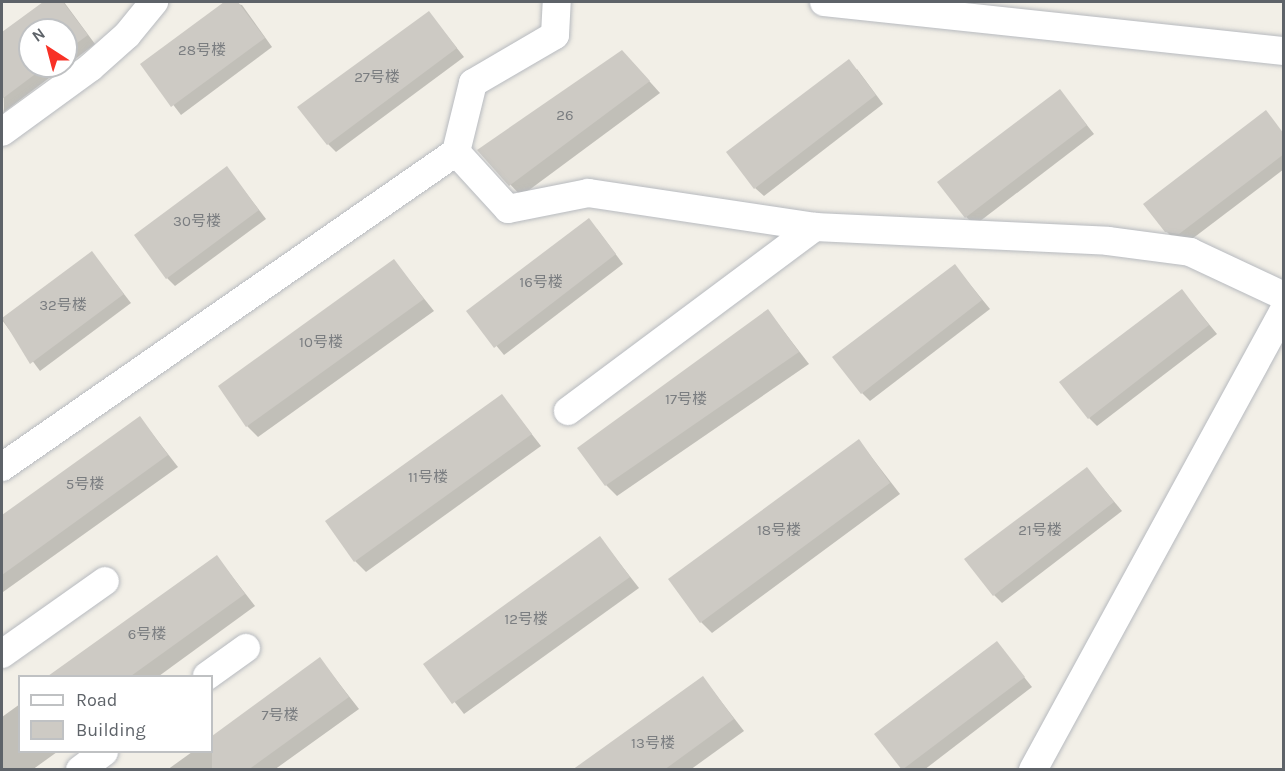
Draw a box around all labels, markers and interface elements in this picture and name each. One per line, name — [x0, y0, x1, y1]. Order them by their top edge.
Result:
north arrow — [18, 18, 78, 78]
text: N — [28, 24, 49, 46]
house number: 28号楼 — [178, 42, 226, 60]
house number: 27号楼 — [354, 69, 400, 87]
house number: 26 — [556, 107, 574, 125]
house number: 30号楼 — [173, 213, 221, 231]
house number: 16号楼 — [519, 274, 563, 292]
house number: 32号楼 — [39, 297, 87, 315]
house number: 10号楼 — [299, 334, 343, 352]
house number: 17号楼 — [665, 391, 707, 409]
house number: 11号楼 — [408, 469, 448, 487]
house number: 5号楼 — [66, 476, 104, 494]
house number: 18号楼 — [757, 522, 801, 540]
house number: 21号楼 — [1018, 522, 1062, 540]
house number: 12号楼 — [504, 611, 548, 629]
house number: 6号楼 — [128, 626, 166, 644]
legend — [18, 675, 213, 753]
text: Road — [76, 689, 117, 711]
house number: 7号楼 — [261, 707, 299, 725]
text: Building — [76, 719, 146, 741]
house number: 13号楼 — [631, 735, 675, 753]

